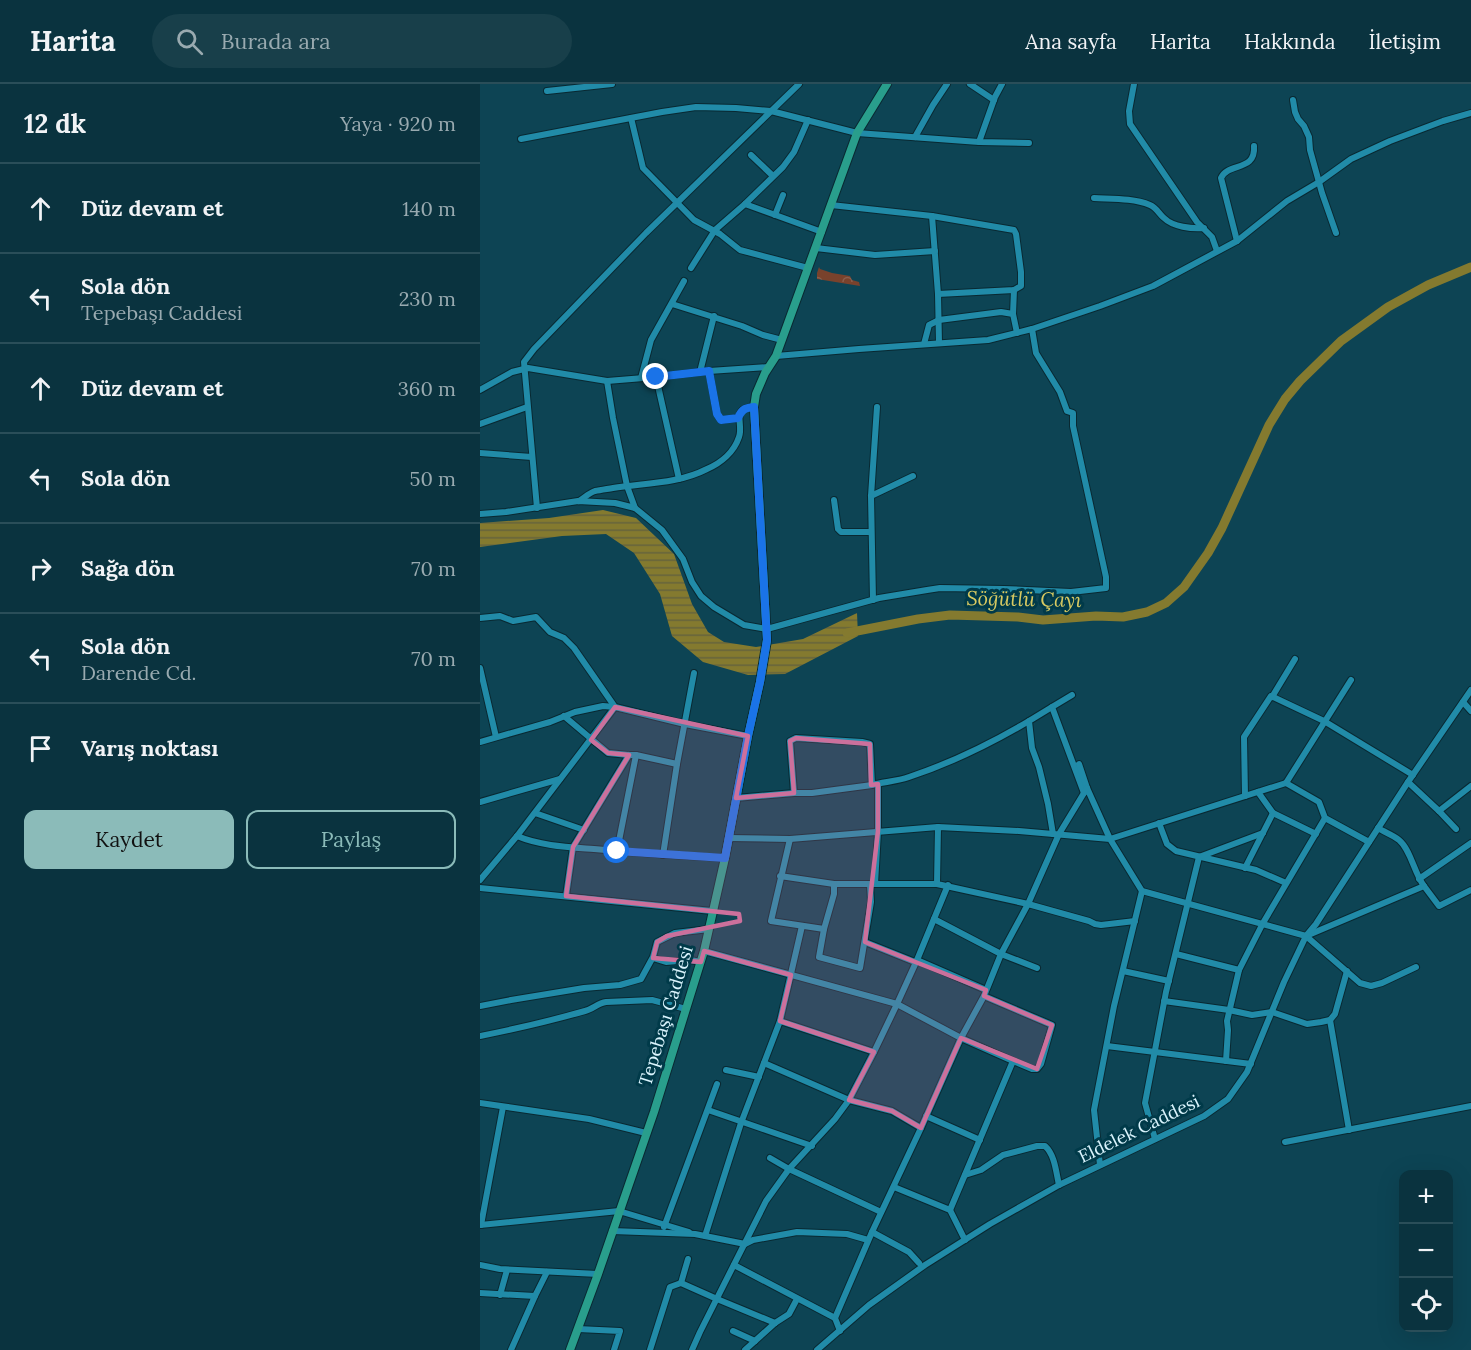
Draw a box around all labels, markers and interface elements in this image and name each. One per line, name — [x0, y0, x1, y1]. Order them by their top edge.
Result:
search box — [152, 14, 572, 68]
text: Harita — [30, 23, 116, 59]
icon: search — [173, 25, 206, 58]
text: Burada ara — [221, 27, 331, 55]
text: Ana sayfa — [1025, 28, 1117, 55]
text: Harita — [1150, 28, 1211, 55]
text: Hakkında — [1244, 28, 1336, 55]
text: İletişim — [1369, 28, 1441, 55]
text: 12 dk — [24, 107, 86, 140]
text: Yaya · 920 m — [340, 111, 456, 136]
icon: ahead — [24, 192, 57, 225]
text: Düz devam et — [81, 194, 224, 222]
text: 140 m — [402, 196, 456, 221]
text: Sola dön — [81, 272, 170, 300]
icon: left — [24, 282, 57, 315]
text: 230 m — [399, 286, 456, 311]
text: Tepebaşı Caddesi — [81, 300, 242, 325]
route end — [642, 363, 668, 389]
icon: ahead — [24, 372, 57, 405]
text: Düz devam et — [81, 374, 224, 402]
text: 360 m — [398, 376, 456, 401]
icon: left — [24, 462, 57, 495]
text: Sola dön — [81, 464, 170, 492]
text: 50 m — [410, 466, 456, 491]
icon: right — [24, 552, 57, 585]
text: Sağa dön — [81, 554, 175, 582]
text: 70 m — [411, 556, 456, 581]
water label: Söğütlü Çayı — [966, 585, 1082, 612]
text: Sola dön — [81, 632, 170, 660]
icon: left — [24, 642, 57, 675]
text: 70 m — [411, 646, 456, 671]
text: Darende Cd. — [81, 660, 197, 685]
icon: arrive — [24, 732, 57, 765]
text: Varış noktası — [81, 734, 218, 762]
button: Kaydet — [24, 810, 234, 869]
button: Paylaş — [246, 810, 456, 869]
route start — [603, 837, 629, 863]
street label: Tepebaşı Caddesi — [633, 943, 698, 1089]
street label: Eldelek Caddesi — [1074, 1089, 1203, 1168]
map controls — [1399, 1170, 1453, 1332]
button: + — [1399, 1170, 1453, 1224]
button: − — [1399, 1224, 1453, 1278]
button: locate — [1399, 1278, 1453, 1332]

